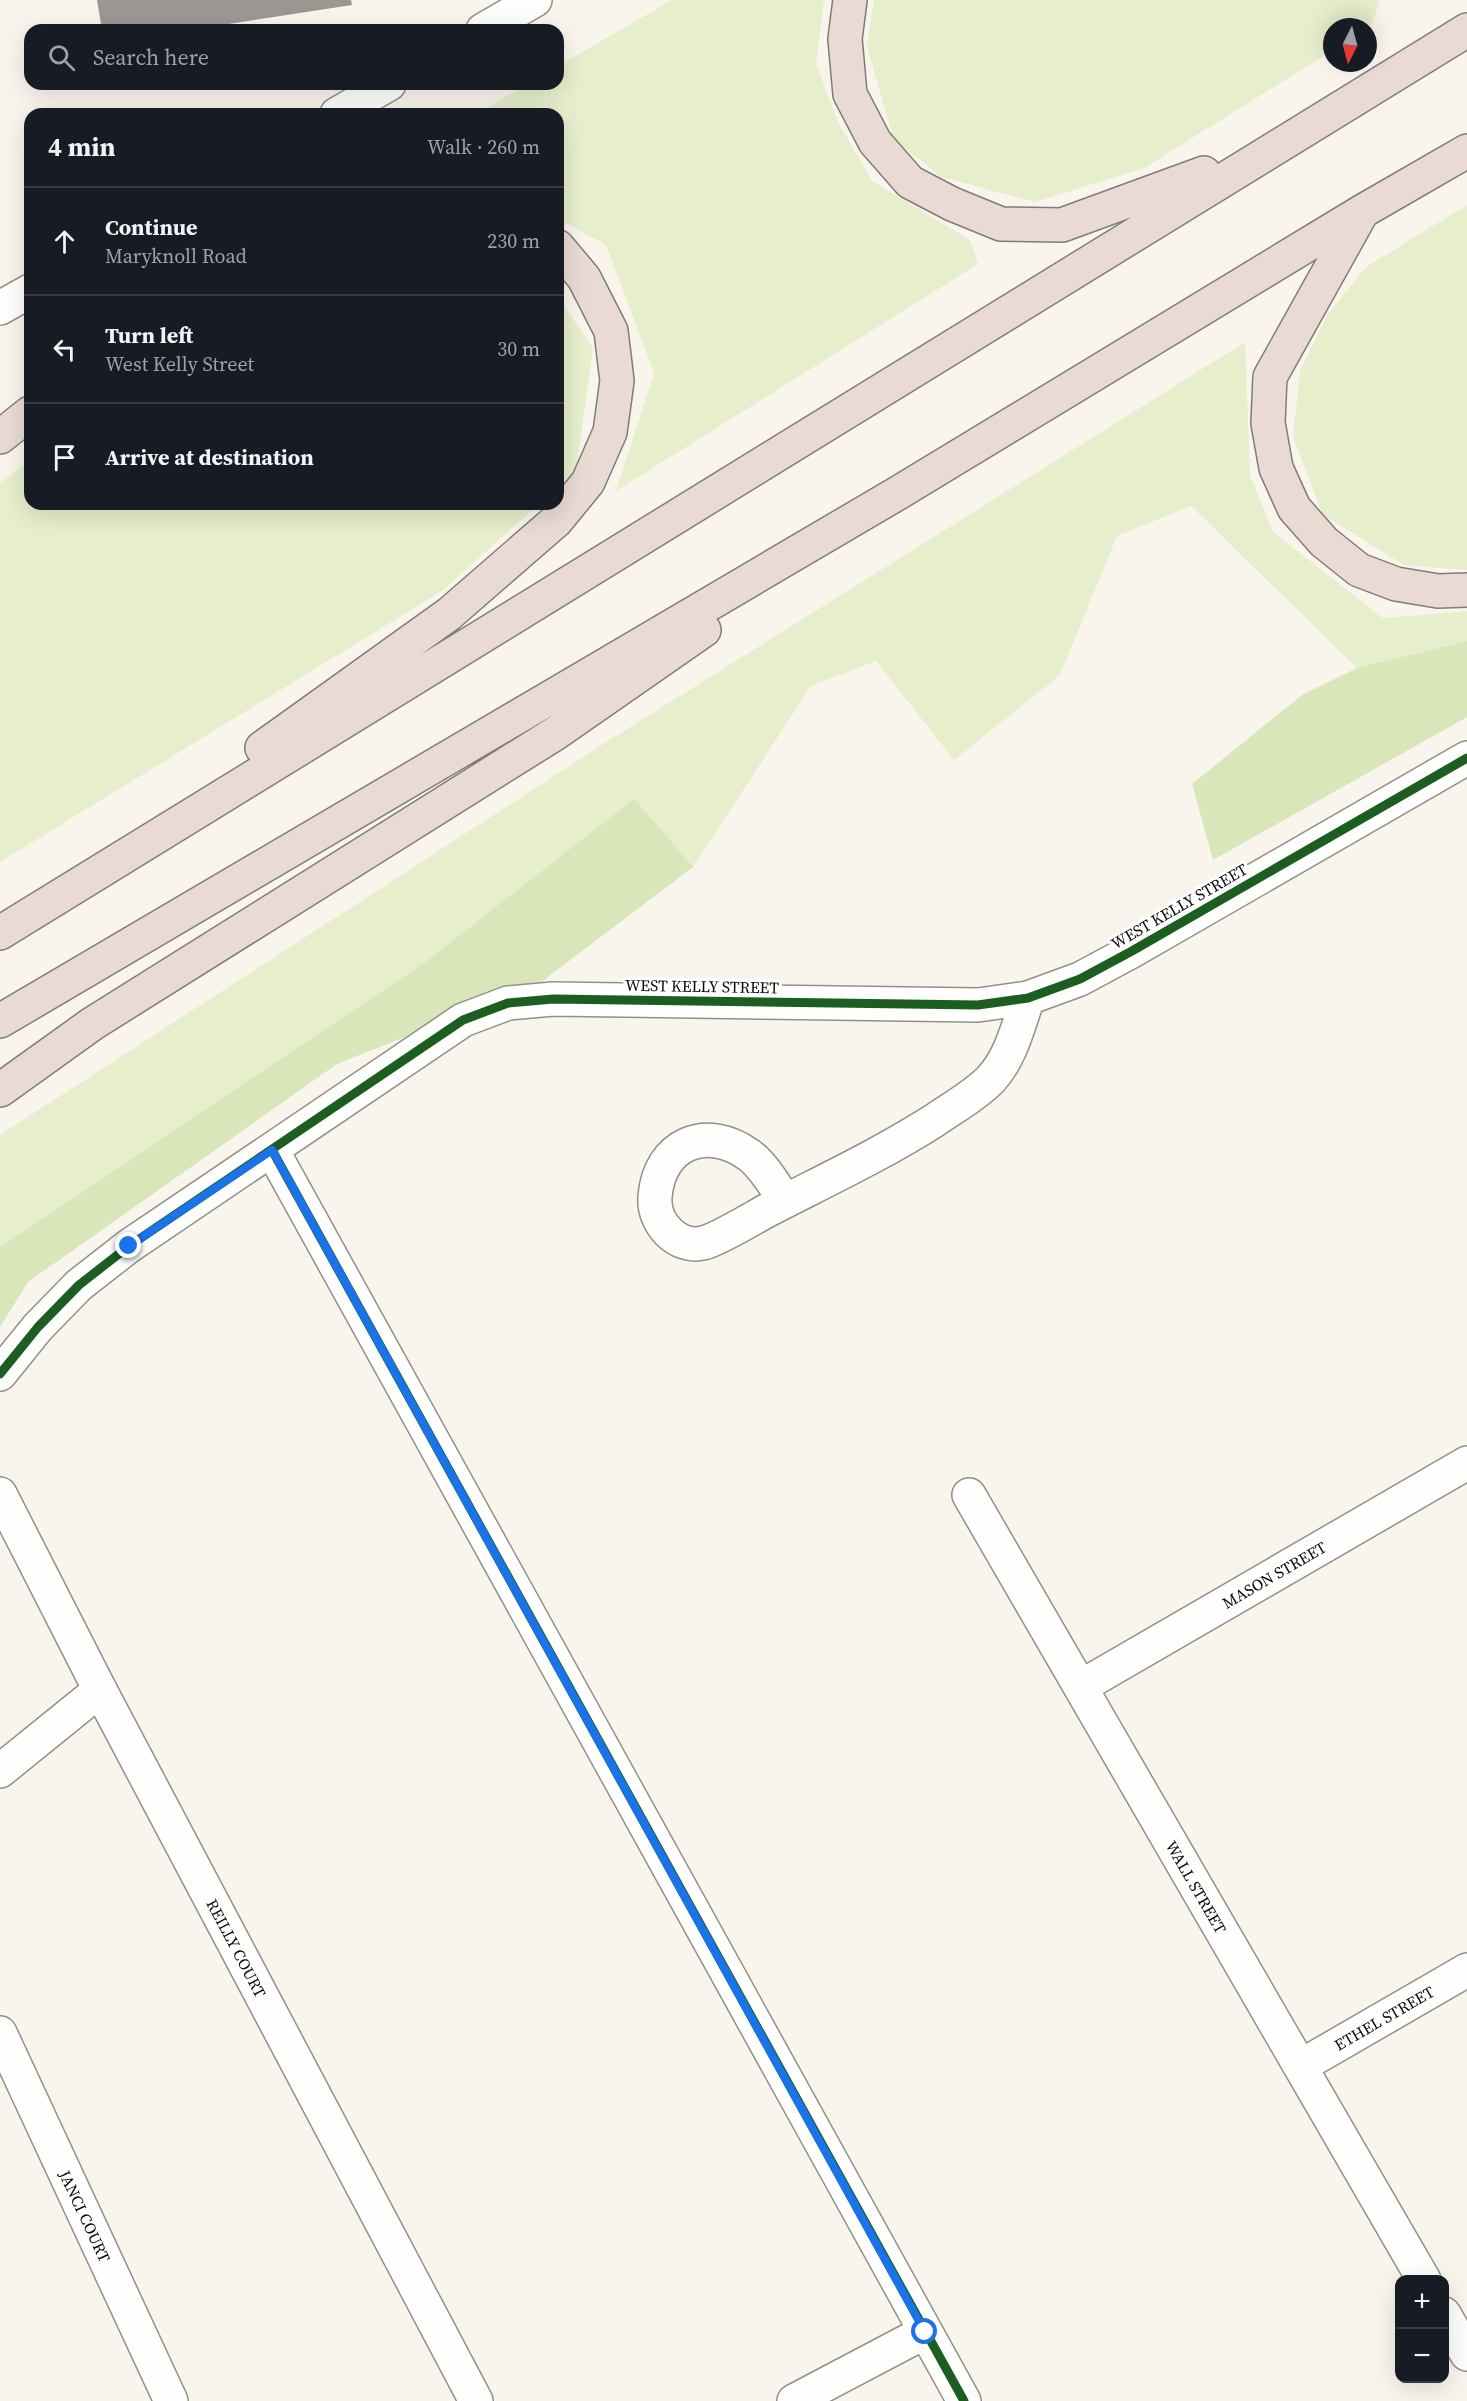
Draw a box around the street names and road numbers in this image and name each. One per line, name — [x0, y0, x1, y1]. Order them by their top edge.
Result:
street label: WEST KELLY STREET — [1107, 858, 1251, 954]
street label: WEST KELLY STREET — [625, 974, 780, 998]
street label: MASON STREET — [1218, 1536, 1330, 1614]
street label: WALL STREET — [1161, 1837, 1232, 1938]
street label: REILLY COURT — [201, 1895, 272, 2001]
street label: ETHEL STREET — [1330, 1980, 1438, 2055]
street label: JANCI COURT — [54, 2166, 116, 2266]

